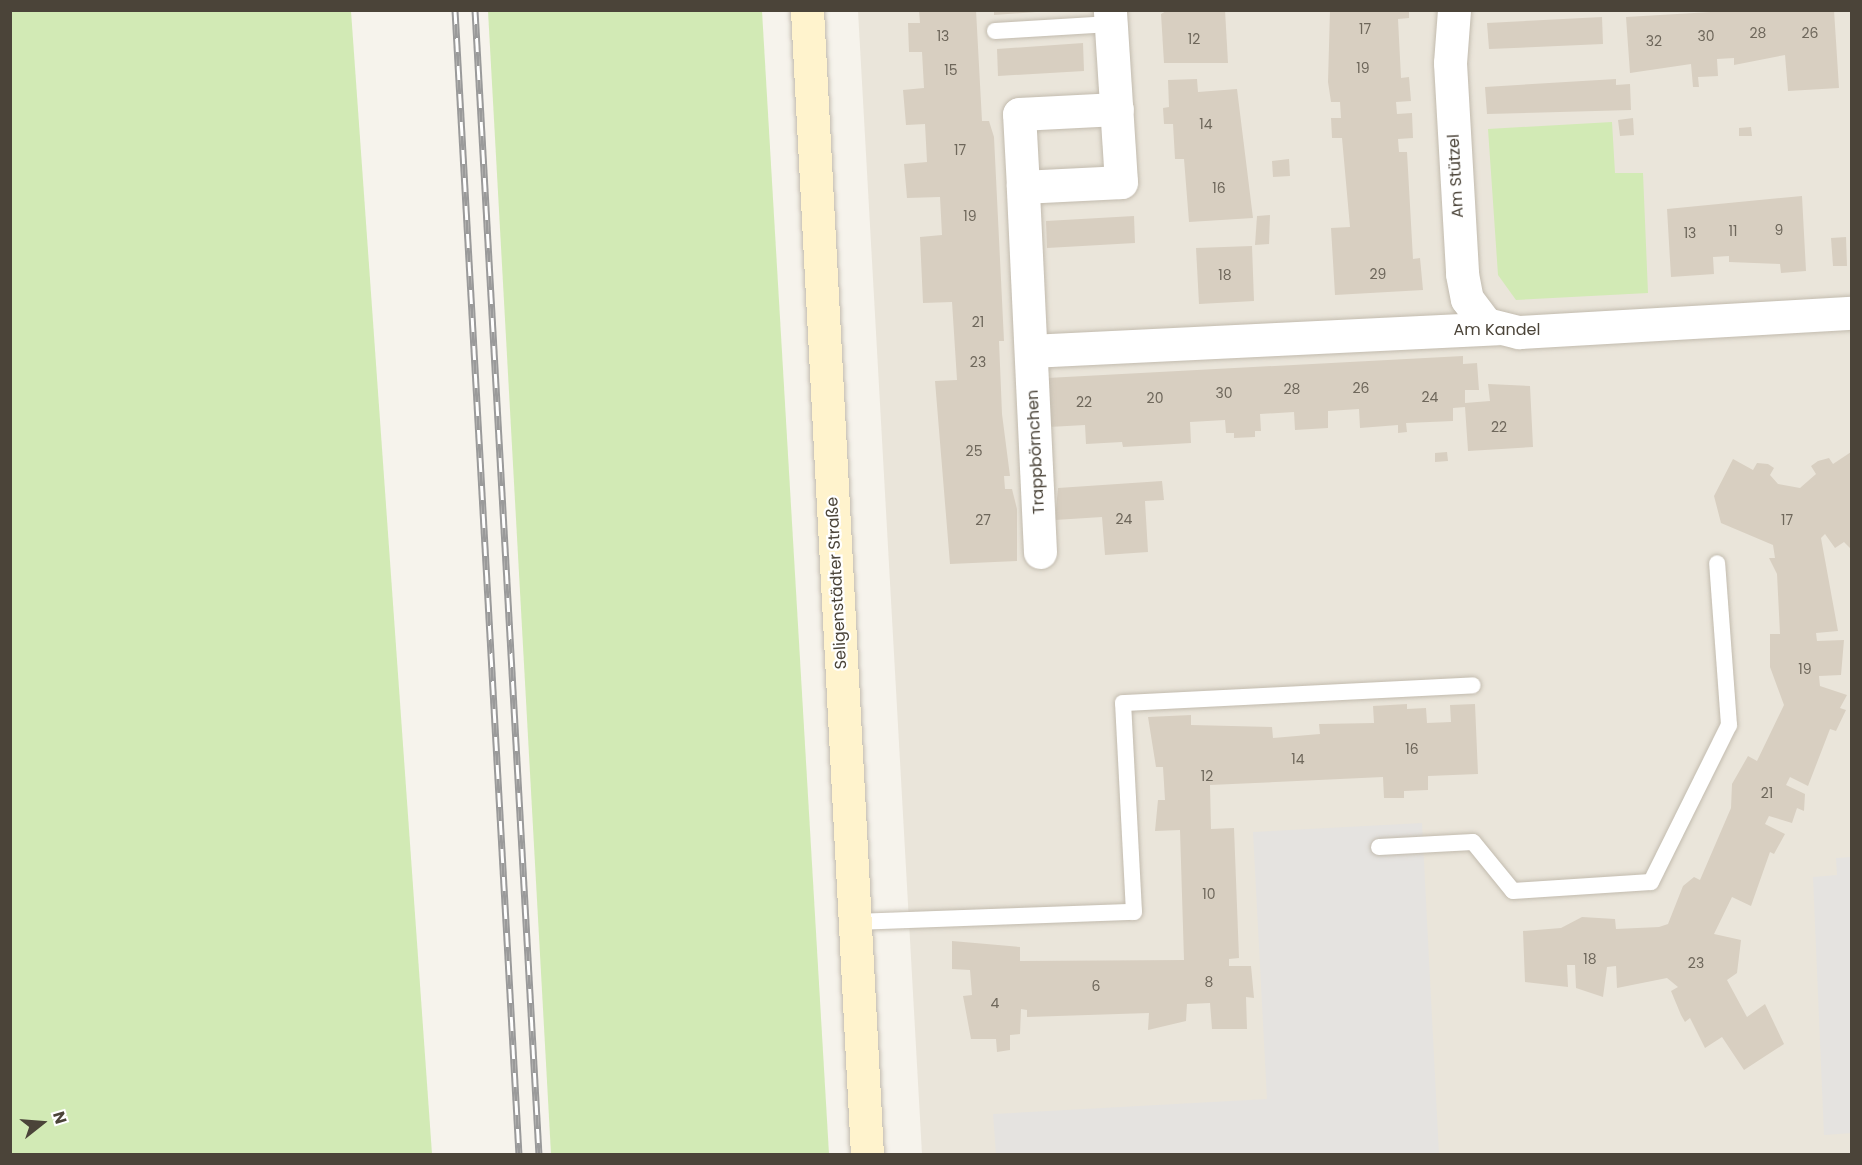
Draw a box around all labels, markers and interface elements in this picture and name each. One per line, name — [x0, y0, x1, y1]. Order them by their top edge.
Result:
house number: 17 — [1359, 21, 1371, 37]
house number: 28 — [1750, 25, 1766, 41]
house number: 26 — [1802, 25, 1818, 41]
house number: 13 — [937, 28, 949, 44]
house number: 30 — [1697, 28, 1715, 44]
house number: 12 — [1188, 31, 1200, 47]
house number: 32 — [1646, 33, 1662, 49]
house number: 19 — [1356, 60, 1370, 76]
house number: 15 — [944, 62, 958, 78]
house number: 14 — [1199, 116, 1213, 132]
street label: Am Stützel — [1444, 134, 1468, 218]
house number: 17 — [954, 142, 966, 158]
house number: 16 — [1212, 180, 1226, 196]
house number: 19 — [963, 208, 977, 224]
house number: 9 — [1775, 222, 1783, 238]
house number: 11 — [1729, 223, 1737, 239]
house number: 13 — [1684, 225, 1696, 241]
house number: 29 — [1370, 266, 1386, 282]
house number: 18 — [1218, 267, 1232, 283]
house number: 21 — [972, 314, 984, 330]
street label: Am Kandel — [1454, 320, 1540, 340]
house number: 23 — [970, 354, 986, 370]
house number: 26 — [1353, 380, 1369, 396]
house number: 28 — [1284, 381, 1300, 397]
house number: 30 — [1215, 385, 1233, 401]
street label: Trappbörnchen — [1023, 389, 1049, 515]
house number: 24 — [1422, 389, 1438, 405]
house number: 20 — [1147, 390, 1163, 406]
house number: 22 — [1076, 394, 1092, 410]
house number: 22 — [1491, 419, 1507, 435]
house number: 25 — [966, 443, 982, 459]
street label: Seligenstädter Straße — [823, 496, 851, 670]
house number: 24 — [1116, 511, 1132, 527]
house number: 27 — [975, 512, 991, 528]
house number: 17 — [1781, 512, 1793, 528]
house number: 19 — [1798, 661, 1812, 677]
house number: 16 — [1405, 741, 1419, 757]
house number: 14 — [1291, 751, 1305, 767]
house number: 12 — [1201, 768, 1213, 784]
house number: 21 — [1761, 785, 1773, 801]
house number: 10 — [1202, 886, 1216, 902]
house number: 18 — [1583, 951, 1597, 967]
house number: 23 — [1688, 955, 1704, 971]
house number: 8 — [1205, 974, 1213, 990]
house number: 6 — [1092, 978, 1100, 994]
house number: 4 — [991, 995, 999, 1011]
north arrow — [12, 1093, 72, 1153]
text: N — [47, 1108, 72, 1127]

